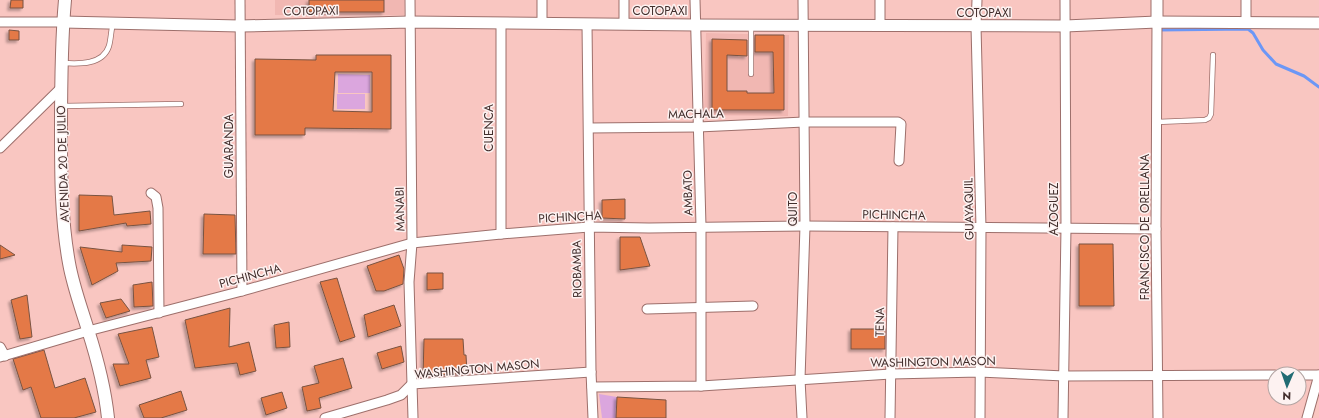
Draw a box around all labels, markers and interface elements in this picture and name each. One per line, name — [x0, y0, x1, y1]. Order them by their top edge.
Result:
street label: COTOPAXI — [283, 2, 339, 20]
street label: COTOPAXI — [632, 2, 688, 20]
street label: COTOPAXI — [956, 4, 1012, 22]
street label: CUENCA — [480, 104, 498, 152]
street label: AVENIDA 20 DE JULIO — [52, 105, 74, 223]
street label: MACHALA — [668, 105, 724, 123]
street label: GUARANDA — [220, 114, 238, 178]
street label: FRANCISCO DE ORELLANA — [1136, 154, 1154, 300]
street label: AMBATO — [679, 170, 697, 216]
street label: GUAYAQUIL — [959, 177, 979, 240]
street label: AZOGUEZ — [1045, 182, 1063, 236]
street label: MANABI — [391, 187, 409, 231]
street label: QUITO — [784, 192, 802, 226]
street label: PICHINCHA — [862, 205, 926, 225]
street label: PICHINCHA — [538, 206, 602, 228]
street label: RIOBAMBA — [567, 240, 587, 298]
street label: PICHINCHA — [217, 259, 283, 293]
street label: TENA — [871, 307, 889, 337]
street label: WASHINGTON MASON — [870, 352, 996, 372]
street label: WASHINGTON MASON — [414, 355, 540, 383]
north arrow — [1267, 366, 1307, 406]
text: N — [1282, 388, 1291, 404]

